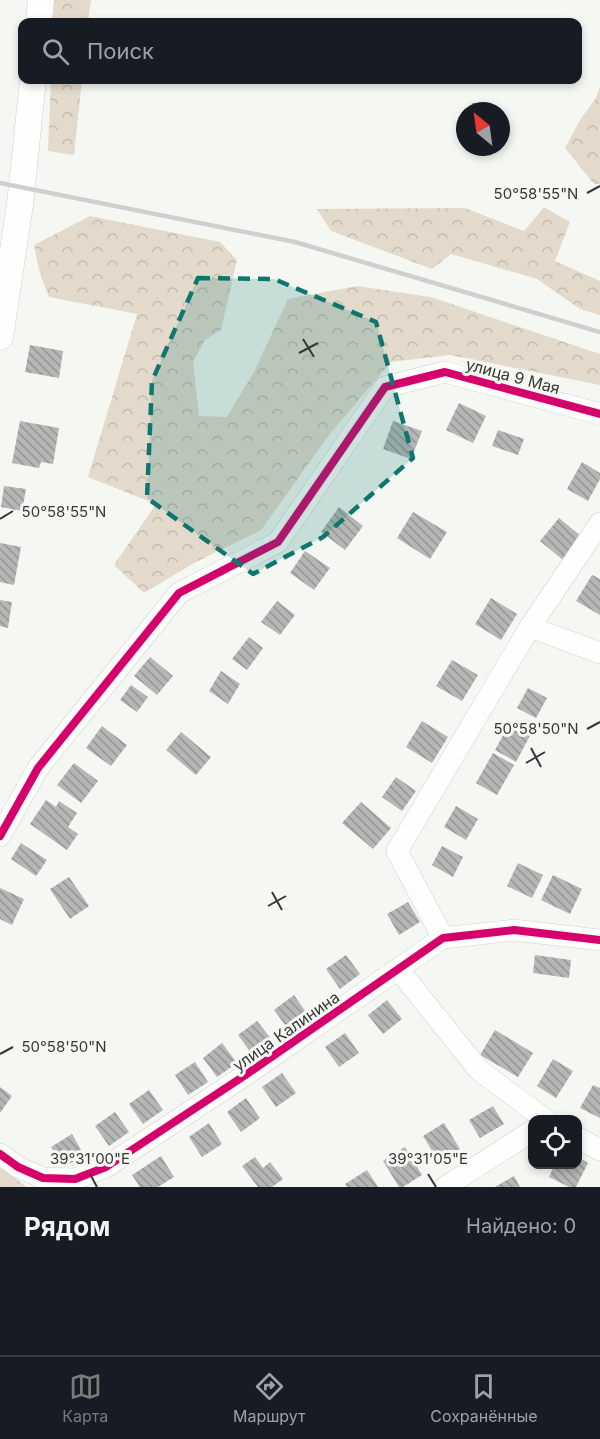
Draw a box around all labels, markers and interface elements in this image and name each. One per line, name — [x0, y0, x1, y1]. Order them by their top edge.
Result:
search box — [18, 18, 582, 84]
icon: search — [39, 35, 72, 68]
text: Поиск — [87, 38, 154, 64]
north arrow — [456, 102, 510, 156]
text: 50°58'55"N — [494, 184, 578, 203]
street label: улица 9 Мая — [464, 354, 562, 398]
text: 50°58'55"N — [22, 502, 106, 521]
text: 50°58'50"N — [493, 719, 579, 738]
street label: улица Калинина — [229, 987, 343, 1075]
text: 50°58'50"N — [21, 1037, 107, 1056]
map controls — [528, 1115, 582, 1169]
button: locate — [528, 1115, 582, 1169]
text: 39°31'00"E — [50, 1149, 130, 1168]
text: 39°31'05"E — [388, 1149, 468, 1168]
text: Рядом — [24, 1211, 110, 1242]
text: Найдено: 0 — [466, 1214, 576, 1238]
tab: Карта — [62, 1370, 108, 1426]
tab: Маршрут — [233, 1370, 306, 1426]
tab: Сохранённые — [430, 1370, 538, 1426]

